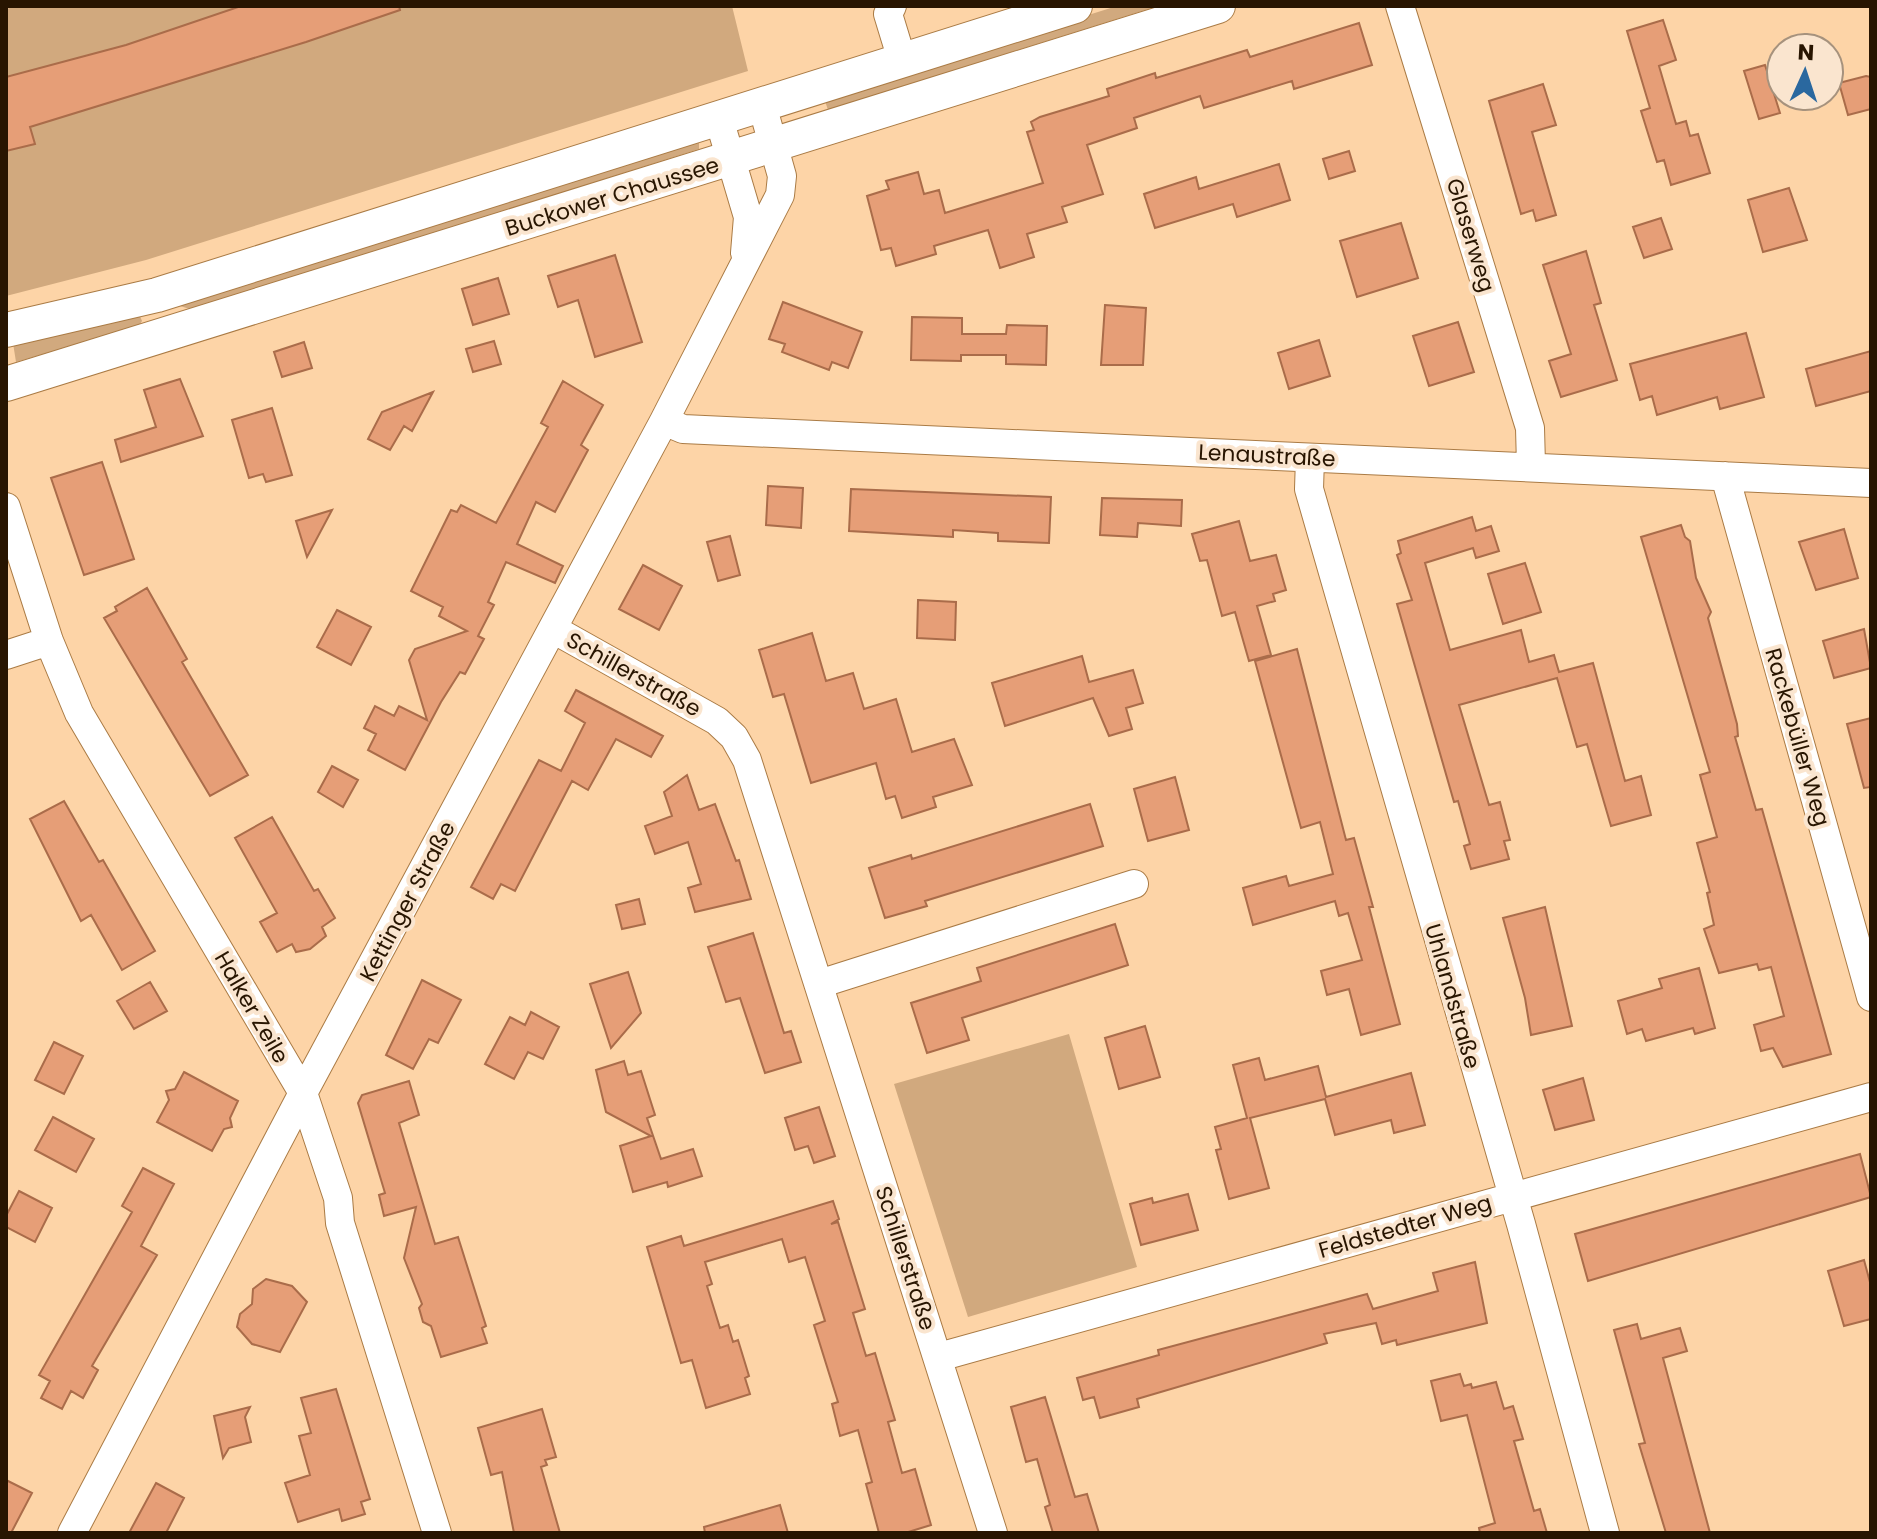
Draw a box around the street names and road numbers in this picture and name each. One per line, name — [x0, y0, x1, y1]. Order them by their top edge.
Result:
street label: Buckower Chaussee — [501, 149, 723, 244]
street label: Glaserweg — [1439, 175, 1502, 296]
street label: Lenaustraße — [1198, 436, 1336, 475]
street label: Schillerstraße — [561, 625, 707, 724]
street label: Rackebüller Weg — [1757, 644, 1838, 830]
street label: Kettinger Straße — [352, 816, 463, 987]
street label: Uhlandstraße — [1417, 920, 1488, 1072]
street label: Halker Zeile — [207, 946, 296, 1069]
street label: Schillerstraße — [868, 1182, 943, 1334]
street label: Feldstedter Weg — [1315, 1187, 1495, 1266]

